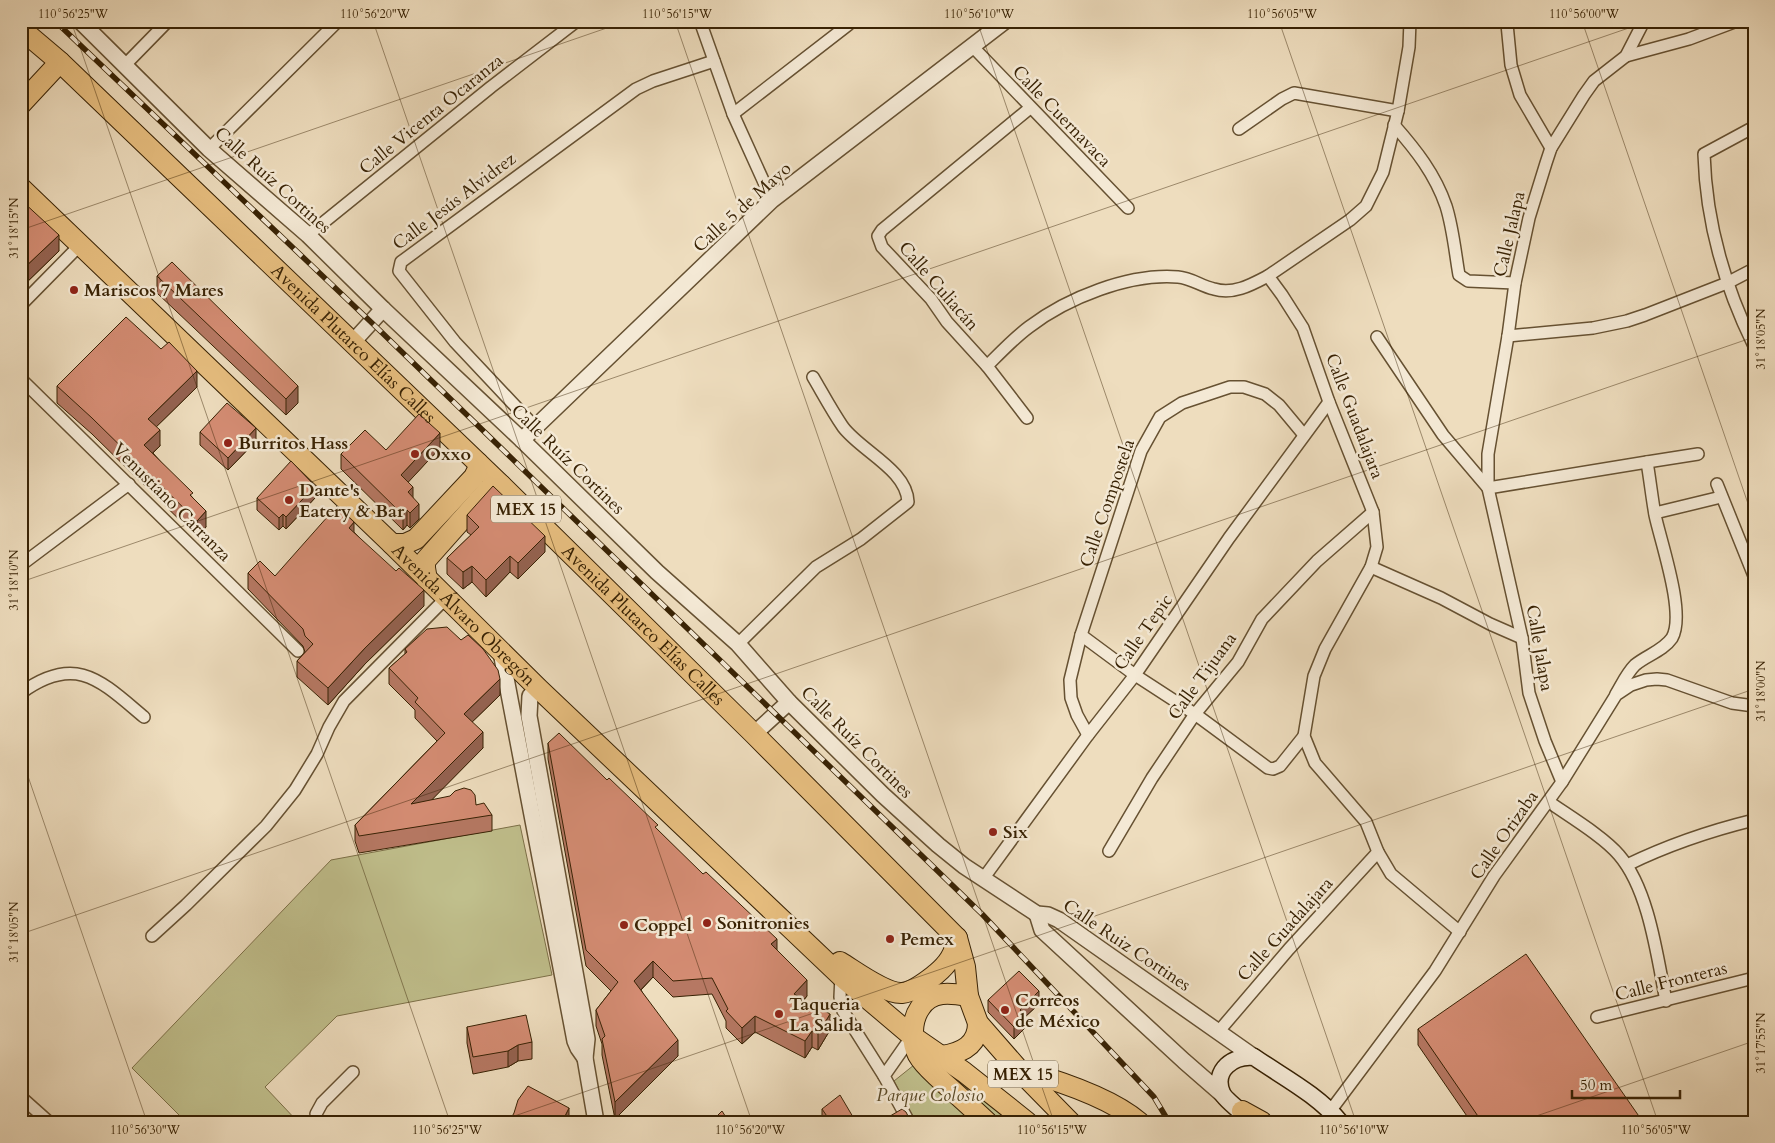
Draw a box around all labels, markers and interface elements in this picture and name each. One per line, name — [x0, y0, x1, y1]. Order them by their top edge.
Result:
text: 110°56'25"W — [38, 6, 109, 22]
text: 110°56'20"W — [340, 6, 411, 22]
text: 110°56'15"W — [642, 6, 713, 22]
text: 110°56'10"W — [944, 6, 1015, 22]
text: 110°56'05"W — [1247, 6, 1318, 22]
text: 110°56'00"W — [1549, 6, 1620, 22]
street label: Calle Vicenta Ocaranza — [354, 48, 509, 180]
street label: Calle Cuernavaca — [1006, 60, 1117, 173]
street label: Calle Ruíz Cortines — [209, 121, 336, 240]
street label: Calle Jesús Alvidrez — [387, 147, 521, 256]
street label: Calle 5 de Mayo — [688, 156, 797, 258]
street label: Calle Jalapa — [1487, 189, 1532, 279]
text: 31°18'15"N — [6, 197, 22, 258]
street label: Calle Culiacán — [893, 236, 985, 337]
street label: Avenida Plutarco Elías Calles — [265, 259, 441, 429]
place label: Mariscos 7 Mares — [84, 278, 224, 303]
marker: Mariscos 7 Mares — [68, 284, 80, 296]
text: 31°18'05"N — [1753, 308, 1769, 369]
street label: Calle Guadalajara — [1319, 350, 1390, 483]
street label: Calle Ruíz Cortines — [505, 399, 630, 520]
place label: Burritos Hass — [238, 431, 348, 456]
street label: Calle Compostela — [1074, 436, 1141, 571]
street label: Venustiano Carranza — [106, 437, 237, 568]
marker: Burritos Hass — [222, 437, 234, 449]
place label: Oxxo — [425, 442, 471, 467]
marker: Oxxo — [409, 448, 421, 460]
place label: Dante's Eatery & Bar — [299, 478, 405, 524]
marker: Dante's Eatery & Bar — [283, 494, 295, 506]
road number: MEX 15 — [491, 496, 561, 522]
street label: Avenida Álvaro Obregón — [386, 538, 542, 692]
street label: Avenida Plutarco Elías Calles — [556, 539, 730, 712]
text: 31°18'10"N — [6, 549, 22, 610]
street label: Calle Tepic — [1108, 589, 1179, 675]
street label: Calle Jalapa — [1520, 603, 1559, 693]
street label: Calle Tijuana — [1162, 627, 1243, 725]
text: 31°18'00"N — [1753, 660, 1769, 721]
street label: Calle Ruíz Cortines — [795, 681, 918, 804]
street label: Calle Orizaba — [1464, 785, 1545, 885]
place label: Six — [1003, 820, 1028, 845]
marker: Six — [987, 826, 999, 838]
street label: Calle Guadalajara — [1232, 872, 1339, 987]
street label: Calle Ruiz Cortines — [1058, 893, 1196, 998]
text: 31°18'05"N — [6, 901, 22, 962]
place label: Sonitronies — [717, 911, 810, 936]
place label: Coppel — [634, 913, 692, 938]
marker: Sonitronies — [701, 917, 713, 929]
marker: Coppel — [618, 919, 630, 931]
place label: Pemex — [900, 927, 954, 952]
marker: Pemex — [884, 933, 896, 945]
street label: Calle Fronteras — [1612, 955, 1730, 1007]
place label: Correos de México — [1015, 988, 1100, 1034]
place label: Taqueria La Salida — [789, 992, 863, 1038]
marker: Correos de México — [999, 1004, 1011, 1016]
marker: Taqueria La Salida — [773, 1008, 785, 1020]
text: 31°17'55"N — [1753, 1012, 1769, 1073]
road number: MEX 15 — [988, 1060, 1058, 1088]
scale bar — [1572, 1068, 1680, 1100]
text: 50 m — [1580, 1075, 1612, 1095]
park label: Parque Colosio — [876, 1083, 984, 1108]
text: 110°56'30"W — [110, 1122, 181, 1138]
text: 110°56'25"W — [412, 1122, 483, 1138]
text: 110°56'20"W — [715, 1122, 786, 1138]
text: 110°56'15"W — [1017, 1122, 1088, 1138]
text: 110°56'10"W — [1319, 1122, 1390, 1138]
text: 110°56'05"W — [1621, 1122, 1692, 1138]

